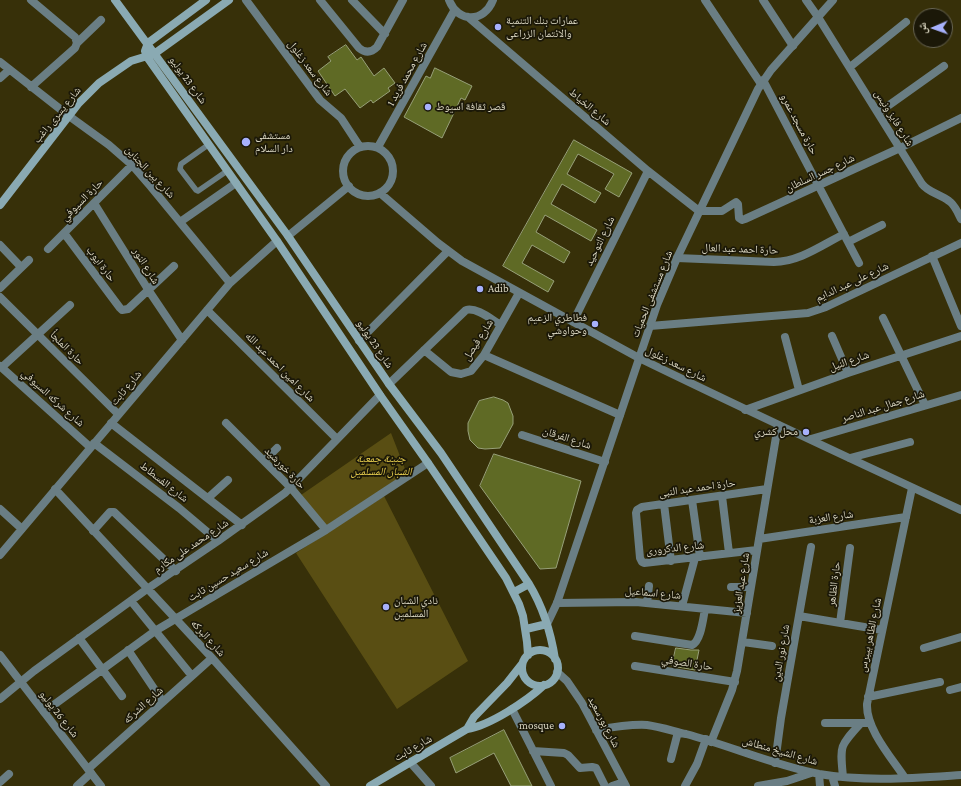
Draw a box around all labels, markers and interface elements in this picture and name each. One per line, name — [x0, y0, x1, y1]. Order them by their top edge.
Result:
north arrow — [913, 8, 953, 48]
place label: عمارات بنك التنمية والائتمان الزراعى — [506, 14, 578, 40]
marker: عمارات بنك التنمية والائتمان الزراعى — [493, 22, 503, 32]
text: ش — [916, 22, 928, 34]
street label: شارع سعد زغلول — [285, 38, 335, 98]
street label: شارع محمد فريد 1 — [384, 40, 430, 108]
street label: شارع 23 يوليو — [166, 54, 210, 106]
street label: شارع يسرى راغب — [30, 84, 84, 146]
street label: شارع الخياط — [566, 86, 614, 128]
street label: شارع فايز ونيس — [871, 87, 917, 149]
street label: حارة مسجد عمرو — [777, 91, 821, 157]
place label: قصر ثقافة اسيوط — [436, 100, 506, 114]
marker: قصر ثقافة اسيوط — [423, 102, 433, 112]
place label: مستشفى دار السلام — [255, 129, 293, 155]
marker: مستشفى دار السلام — [240, 136, 252, 148]
street label: شارع بين الجناين — [122, 143, 178, 201]
street label: شارع جسر السلطان — [783, 151, 857, 195]
street label: حارة السيوفي — [58, 176, 106, 224]
street label: شارع التوحيد — [582, 214, 618, 268]
street label: حارة احمد عبد العال — [701, 241, 779, 257]
street label: حارة ايوب — [84, 244, 118, 284]
street label: شارع النور — [130, 245, 162, 287]
street label: شارع مستشفى الحميات — [629, 249, 675, 339]
street label: شارع على عبد الدايم — [813, 259, 891, 305]
place label: Adib — [488, 282, 509, 296]
marker: Adib — [475, 284, 485, 294]
place label: فطاطري الزعيم وحواوشي — [527, 311, 587, 337]
street label: شارع 23 يوليو — [354, 317, 396, 371]
street label: شارع فيصل — [460, 317, 496, 363]
marker: فطاطري الزعيم وحواوشي — [590, 319, 600, 329]
street label: حارة الملجأ — [47, 328, 87, 368]
street label: شارع امين احمد عبد الله — [242, 329, 318, 405]
street label: شارع سعد زغلول — [643, 344, 709, 384]
street label: شارع النيل — [827, 348, 871, 374]
street label: شارع شركه السيوفي — [19, 366, 87, 430]
street label: شارع ثابت — [108, 368, 144, 408]
street label: شارع جمال عبد الناصر — [840, 387, 926, 425]
street label: شارع الفرقان — [541, 424, 593, 452]
place label: محل كشري — [754, 425, 798, 439]
marker: محل كشري — [801, 427, 811, 437]
street label: حارة خورشيد — [262, 444, 308, 492]
park label: جنينة جمعية الشبان المسلمين — [350, 452, 412, 478]
street label: شارع الفسطاط — [137, 459, 191, 505]
street label: حارة احمد عبد النبى — [658, 476, 736, 500]
street label: شارع العزبة — [808, 507, 854, 527]
street label: شارع محمد على مكارم — [151, 516, 231, 576]
street label: شارع الدكرورى — [645, 538, 705, 558]
street label: شارع سعيد حسين ثابت — [185, 546, 271, 604]
street label: شارع عبد العزيز — [730, 552, 752, 614]
street label: حارة الظاهر — [825, 561, 843, 607]
street label: شارع اسماعيل — [624, 584, 682, 602]
place label: نادي الشبان المسلمين — [394, 594, 438, 620]
street label: شارع الظاهر بيبرس — [856, 597, 884, 673]
marker: نادي الشبان المسلمين — [381, 602, 391, 612]
street label: شارع البركه — [188, 617, 228, 659]
street label: شارع نور الدين — [769, 623, 793, 683]
street label: حارة الصوفي — [661, 652, 713, 674]
street label: شارع الشركه — [120, 684, 166, 726]
street label: شارع 26 يوليو — [36, 688, 82, 740]
street label: شارع بورسعيد — [585, 694, 623, 750]
place label: mosque — [519, 719, 554, 733]
marker: mosque — [557, 721, 567, 731]
street label: شارع ثابت — [392, 732, 434, 764]
street label: شارع الشيخ منطاش — [741, 734, 819, 768]

